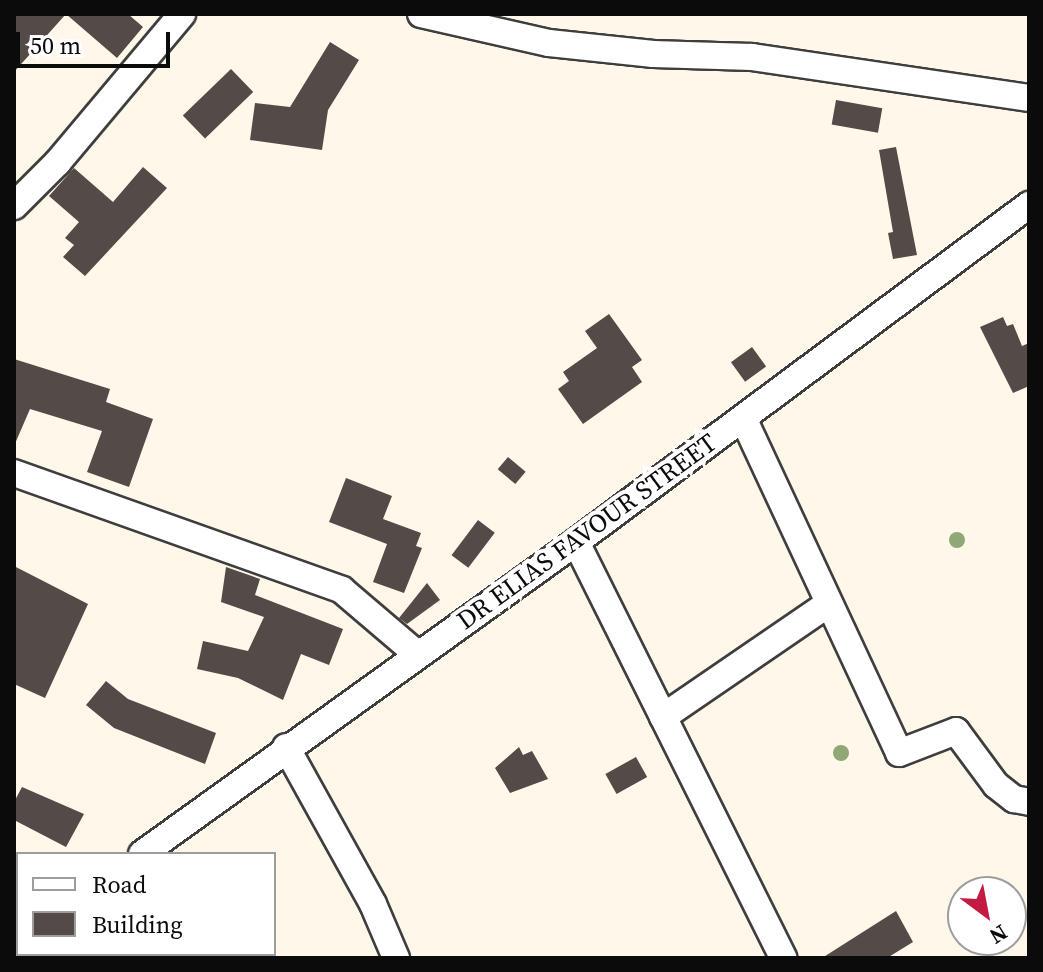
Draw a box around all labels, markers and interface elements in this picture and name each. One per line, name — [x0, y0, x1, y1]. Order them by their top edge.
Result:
scale bar — [20, 16, 174, 66]
text: 50 m — [30, 29, 81, 62]
street label: DR ELIAS FAVOUR STREET — [451, 427, 723, 637]
legend — [16, 852, 276, 956]
text: Road — [92, 868, 146, 901]
north arrow — [947, 876, 1027, 956]
text: Building — [92, 908, 183, 941]
text: N — [984, 918, 1013, 952]

